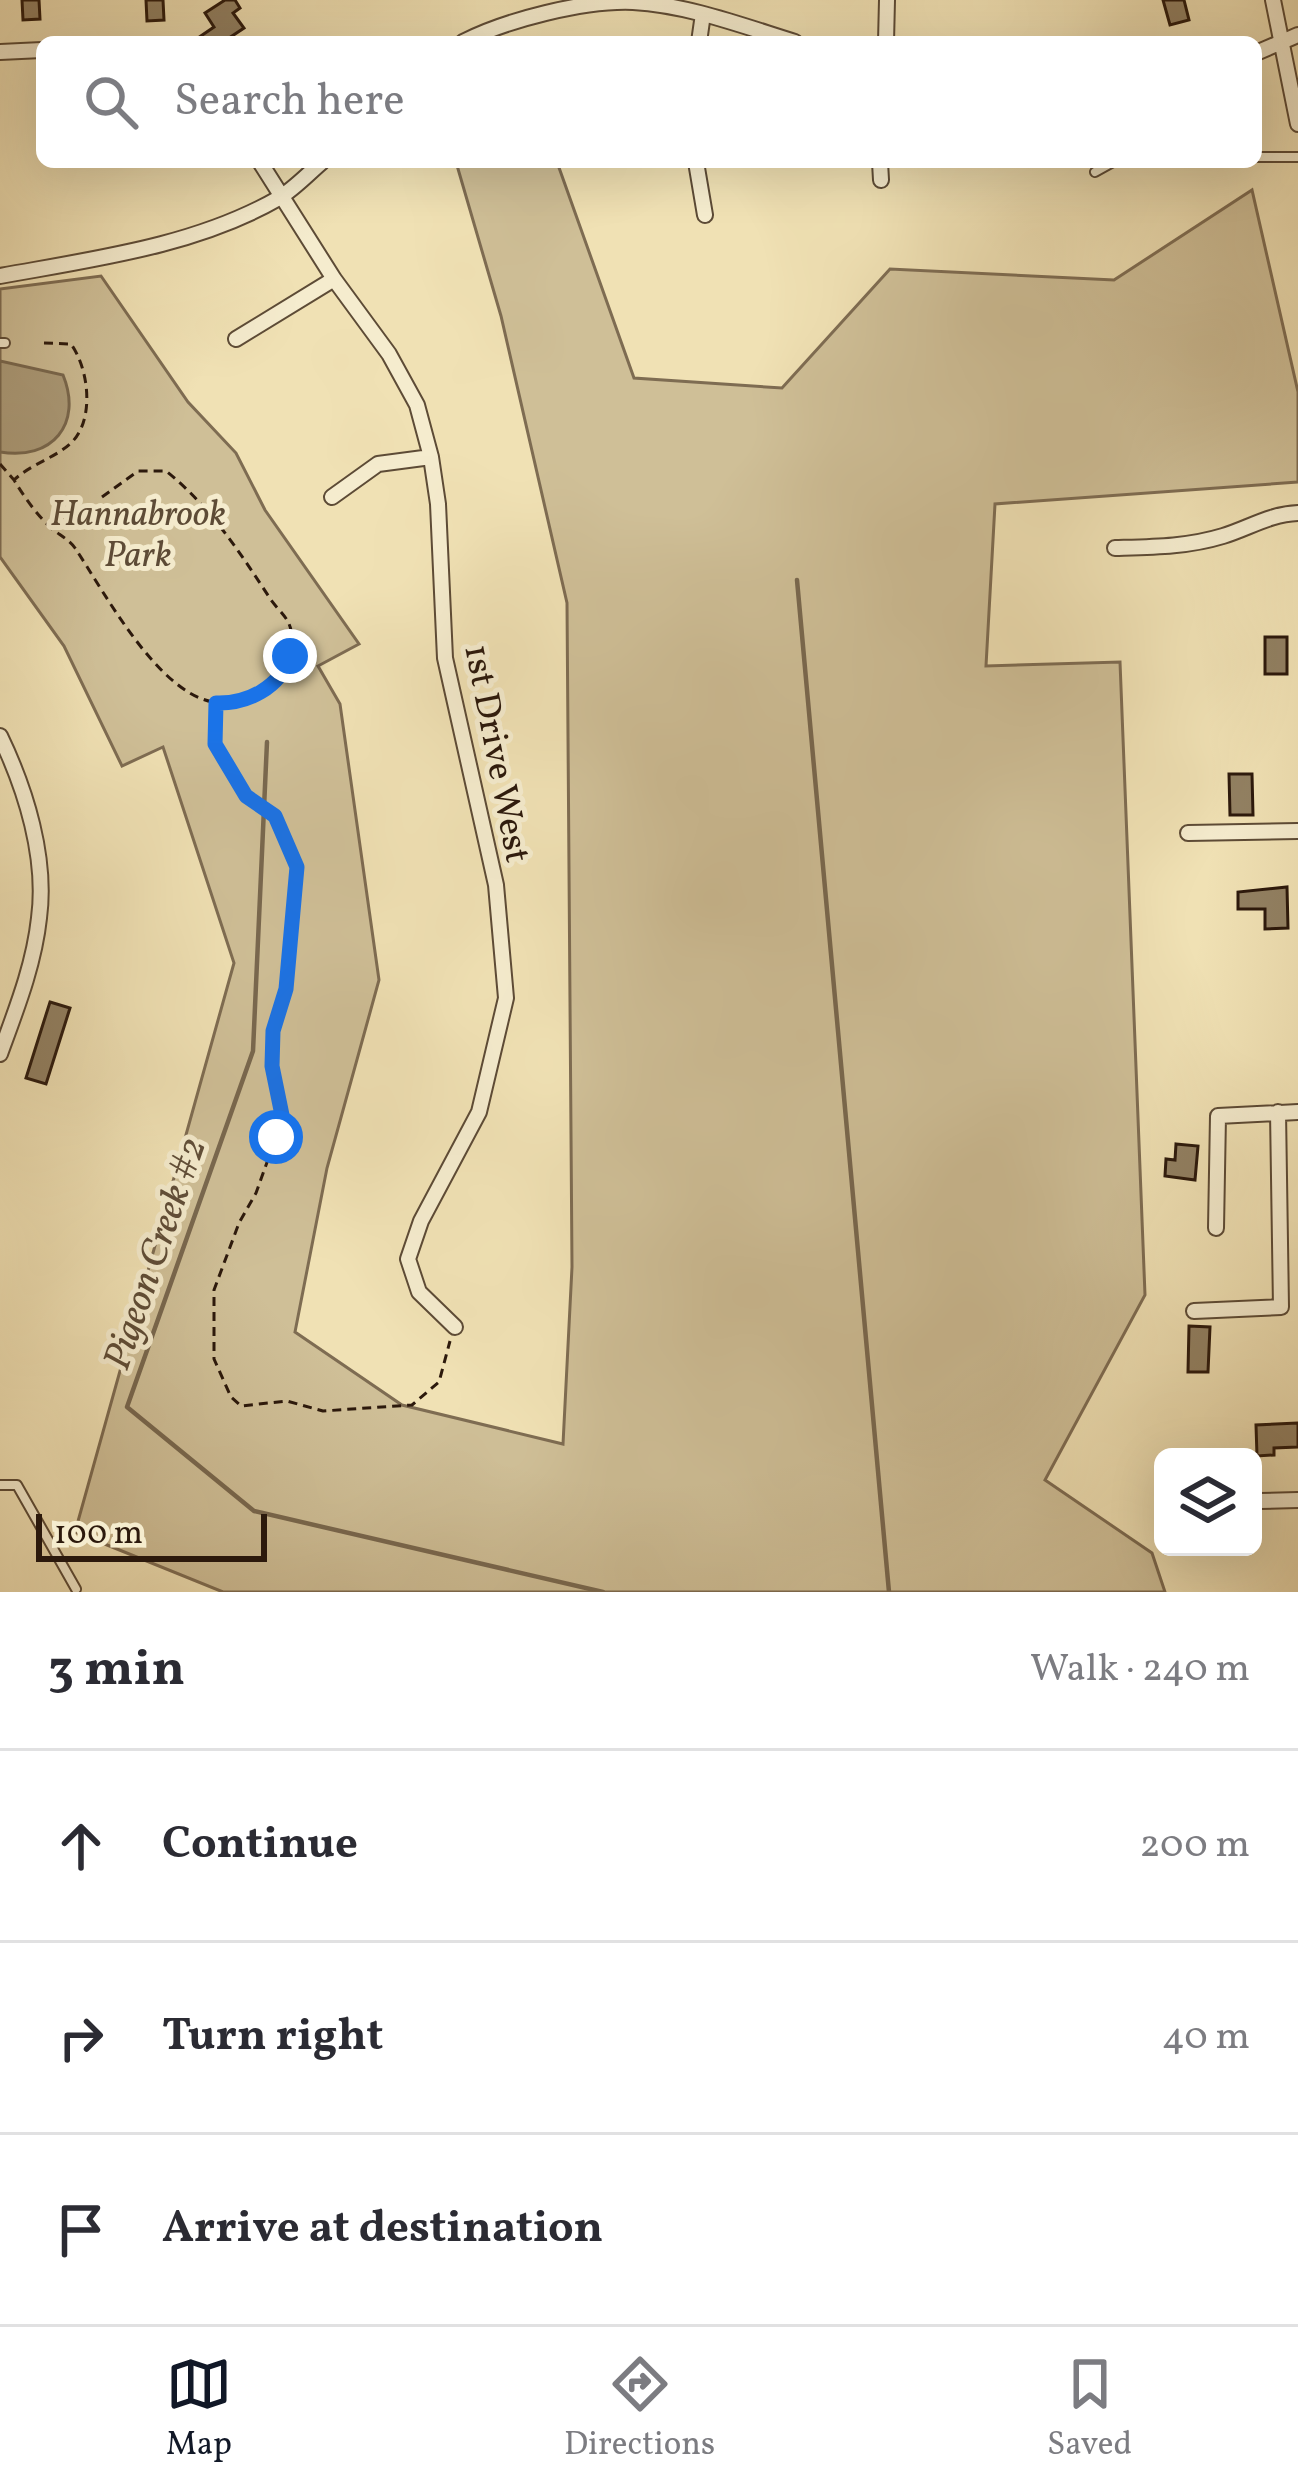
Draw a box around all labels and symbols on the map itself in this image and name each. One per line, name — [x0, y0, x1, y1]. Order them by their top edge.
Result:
park label: Hannabrook Park — [50, 491, 226, 582]
route end — [263, 629, 317, 683]
street label: 1st Drive West — [449, 640, 541, 867]
route start — [249, 1110, 303, 1164]
water label: Pigeon Creek #2 — [92, 1131, 222, 1378]
scale bar — [36, 1508, 267, 1561]

